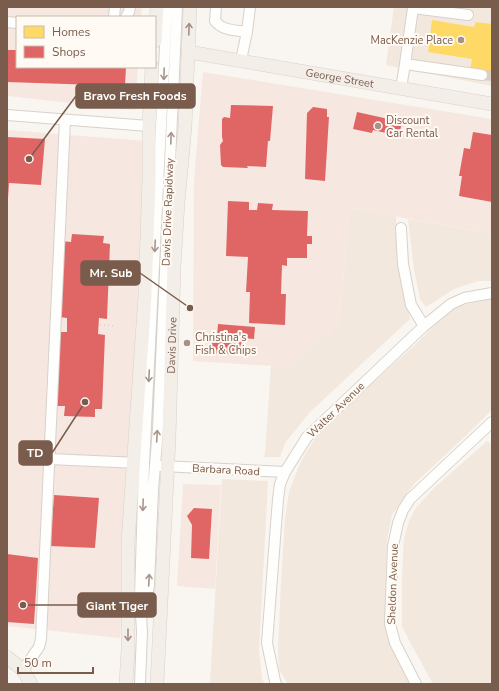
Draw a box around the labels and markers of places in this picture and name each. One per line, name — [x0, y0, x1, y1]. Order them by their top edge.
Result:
place label: MacKenzie Place — [371, 33, 453, 48]
marker: MacKenzie Place — [456, 35, 466, 45]
callout: Bravo Fresh Foods — [76, 84, 195, 108]
place label: Discount Car Rental — [386, 113, 439, 141]
marker: Discount Car Rental — [373, 121, 383, 131]
callout: Mr. Sub — [81, 261, 140, 285]
place label: Christina's Fish & Chips — [195, 330, 256, 358]
marker: Christina's Fish & Chips — [182, 338, 192, 348]
callout: TD — [19, 441, 52, 465]
callout: Giant Tiger — [78, 593, 156, 617]

